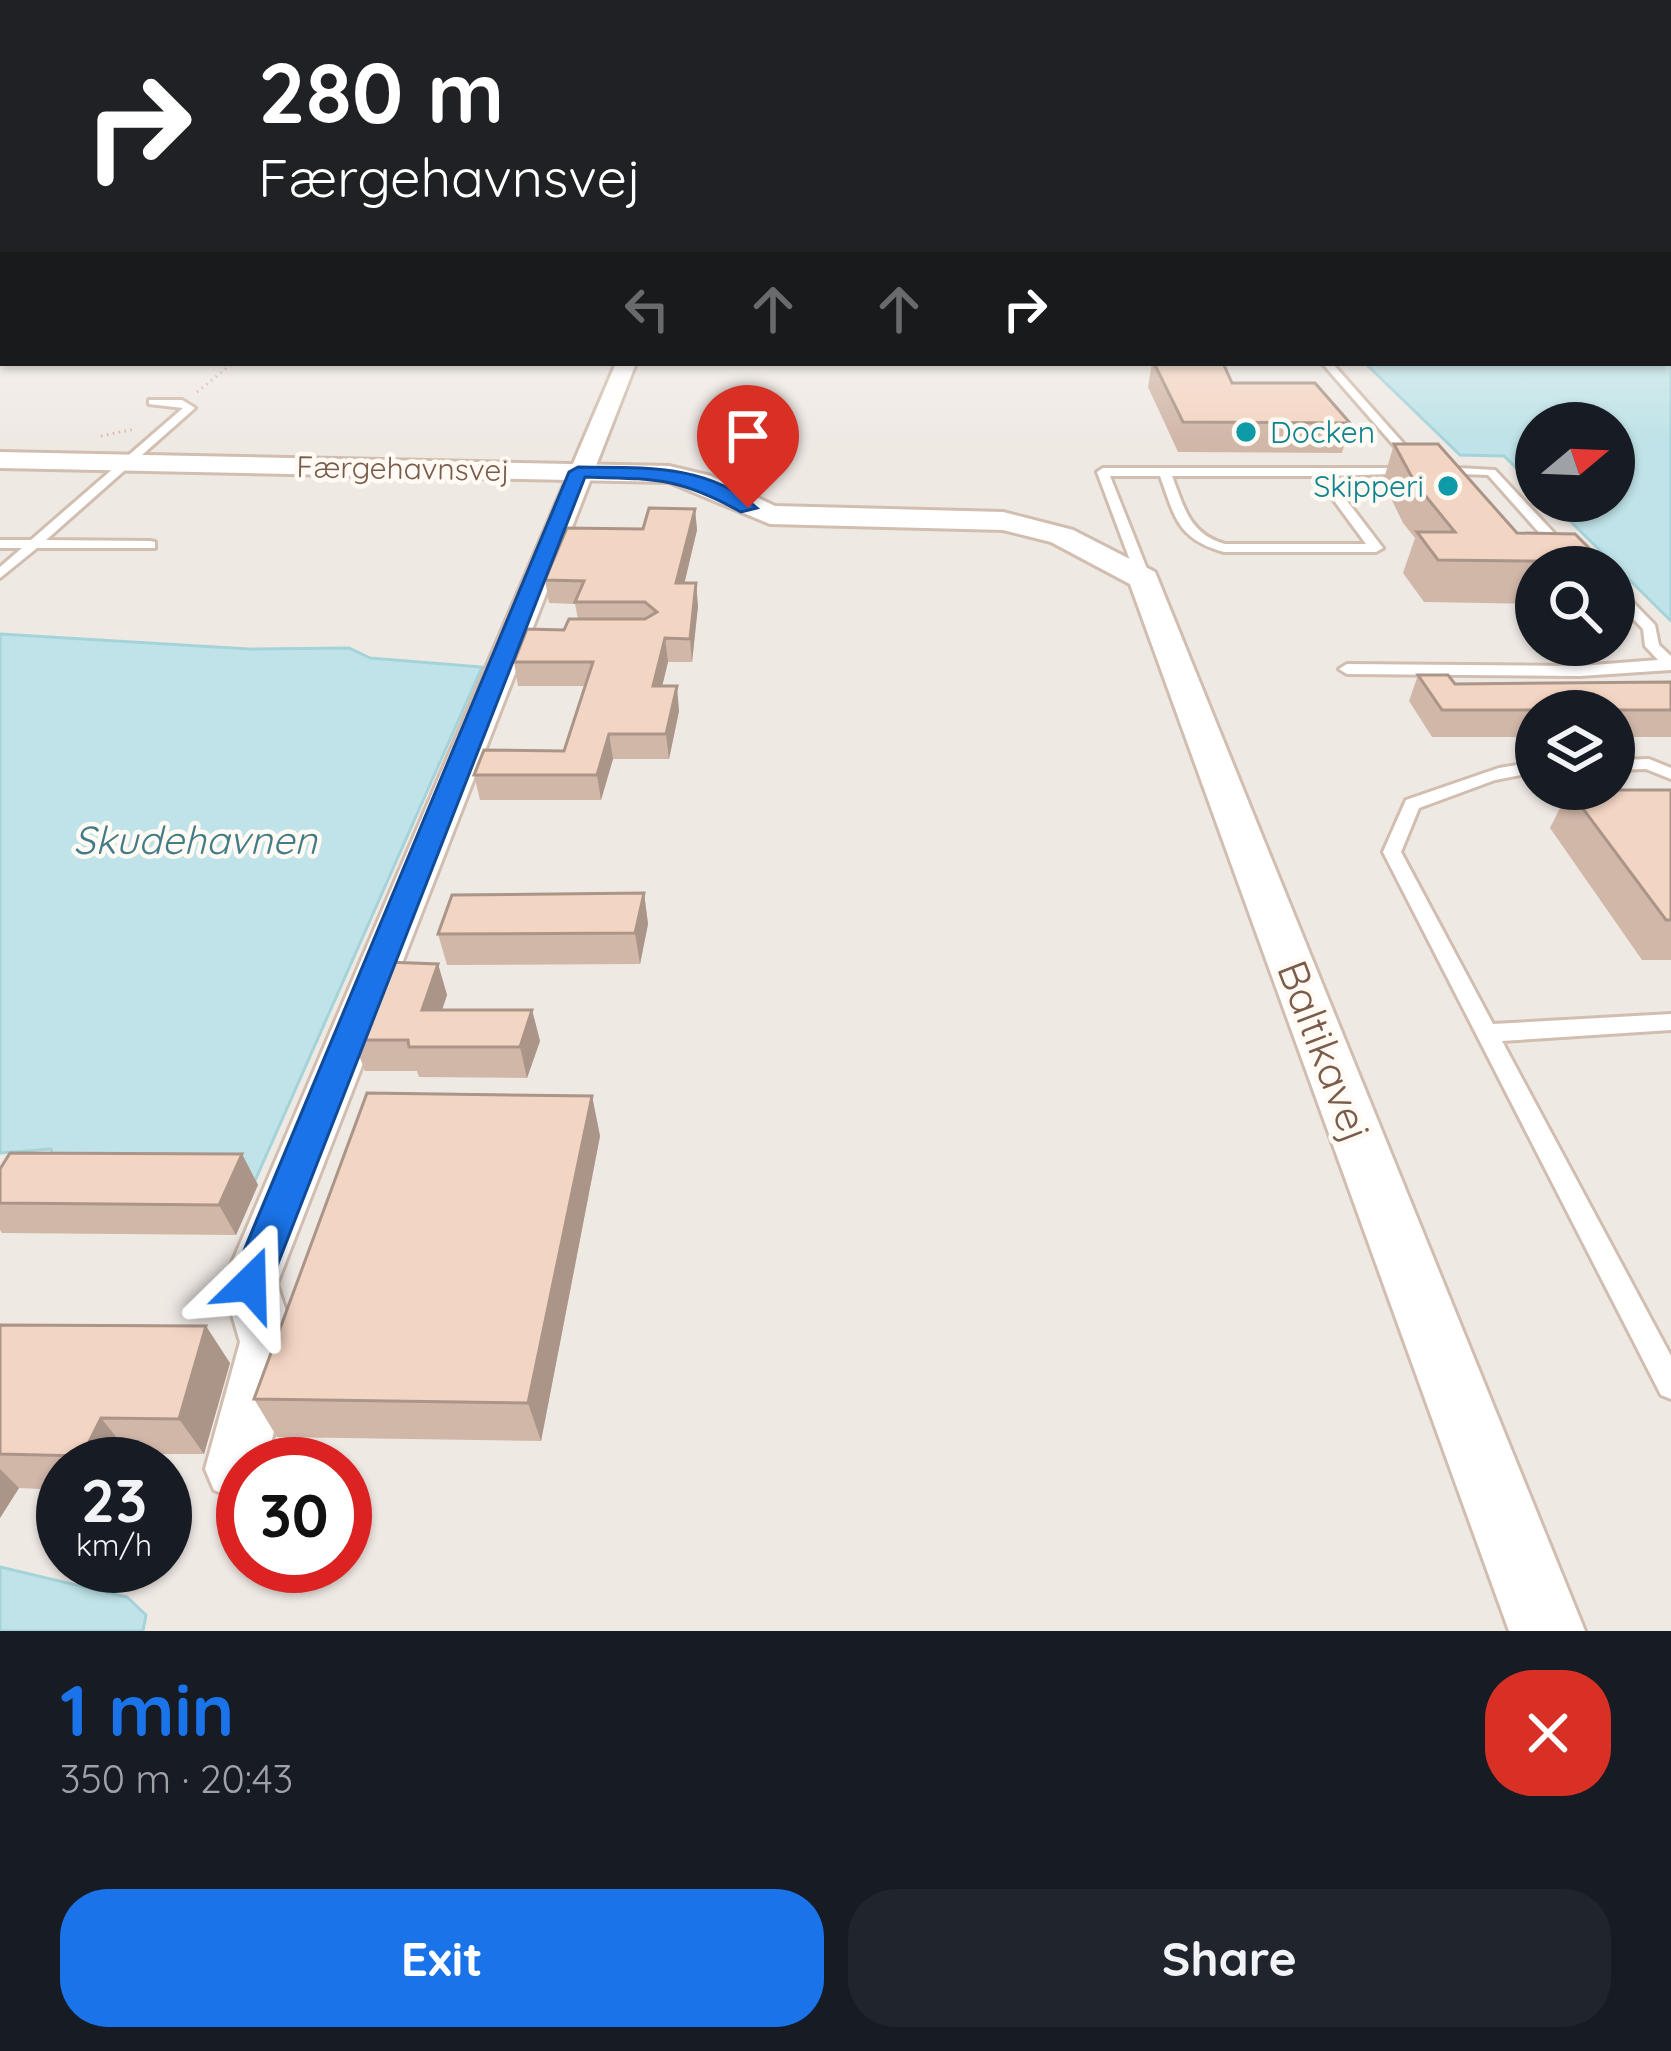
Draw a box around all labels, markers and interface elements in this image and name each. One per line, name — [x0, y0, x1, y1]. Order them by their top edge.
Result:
text: 280 m — [258, 39, 504, 144]
icon: right — [60, 48, 216, 204]
text: Færgehavnsvej — [258, 143, 642, 211]
icon: left — [614, 276, 680, 342]
icon: ahead — [740, 276, 806, 342]
icon: ahead — [866, 276, 932, 342]
icon: right — [992, 276, 1058, 342]
pin — [697, 385, 799, 508]
north arrow — [1515, 402, 1635, 522]
map controls — [1515, 402, 1635, 810]
icon: arrive — [715, 403, 781, 469]
place label: Docken — [1270, 413, 1375, 451]
marker: Docken — [1233, 419, 1259, 445]
street label: Færgehavnsvej — [296, 447, 510, 489]
place label: Skipperi — [1313, 467, 1424, 505]
marker: Skipperi — [1435, 473, 1461, 499]
button: search — [1515, 546, 1635, 666]
button: layers — [1515, 690, 1635, 810]
water label: Skudehavnen — [73, 815, 318, 864]
street label: Baltikavej — [1266, 953, 1384, 1149]
position arrow — [187, 1221, 313, 1347]
speed limit sign: 30 — [216, 1437, 372, 1593]
text: 23 — [81, 1462, 147, 1537]
text: km/h — [76, 1526, 152, 1564]
text: 1 min — [60, 1664, 234, 1754]
button: close — [1485, 1670, 1611, 1796]
text: 350 m · 20:43 — [60, 1754, 293, 1803]
button: Exit — [60, 1889, 824, 2027]
button: Share — [848, 1889, 1611, 2027]

